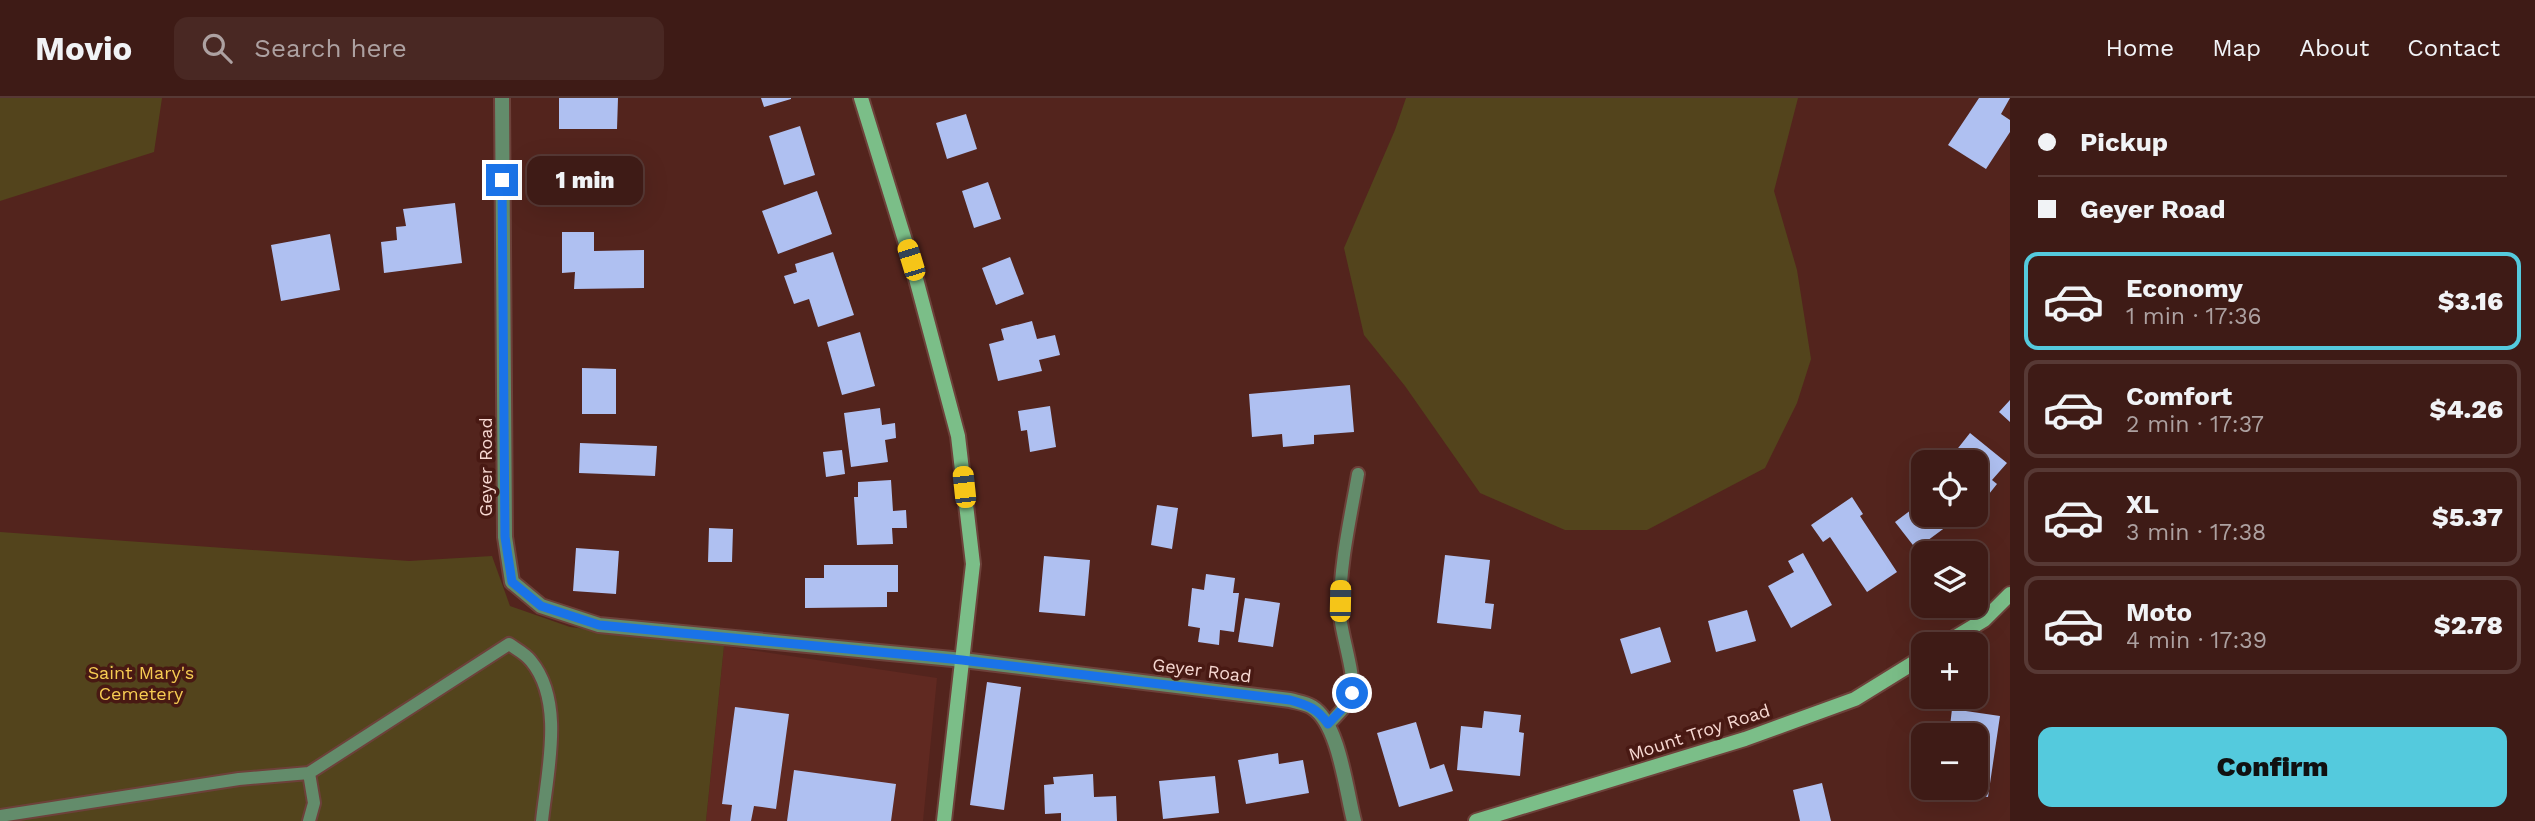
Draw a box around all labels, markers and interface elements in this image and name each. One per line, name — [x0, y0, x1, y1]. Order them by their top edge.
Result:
search box — [174, 17, 664, 80]
text: Movio — [35, 29, 132, 68]
icon: search — [198, 29, 236, 67]
text: Search here — [254, 33, 407, 63]
text: Home — [2106, 34, 2174, 62]
text: Map — [2212, 34, 2261, 62]
text: About — [2299, 34, 2369, 62]
text: Contact — [2407, 34, 2500, 62]
text: Pickup — [2080, 127, 2168, 157]
callout: 1 min — [526, 155, 642, 204]
route end — [486, 164, 518, 196]
text: 1 min — [555, 167, 615, 194]
text: Geyer Road — [2080, 194, 2226, 224]
car — [895, 237, 928, 283]
icon: car — [2042, 270, 2105, 333]
text: Economy — [2126, 273, 2243, 303]
text: $3.16 — [2438, 286, 2503, 316]
text: 1 min · 17:36 — [2126, 303, 2262, 330]
icon: car — [2042, 378, 2105, 441]
text: Comfort — [2126, 381, 2232, 411]
text: $4.26 — [2430, 394, 2503, 424]
text: 2 min · 17:37 — [2126, 411, 2264, 438]
street label: Geyer Road — [475, 417, 496, 517]
map controls — [1911, 450, 1988, 800]
button: locate — [1911, 450, 1988, 527]
car — [952, 465, 977, 509]
icon: car — [2042, 486, 2105, 549]
text: XL — [2126, 489, 2159, 519]
text: $5.37 — [2432, 502, 2503, 532]
text: 3 min · 17:38 — [2126, 519, 2266, 546]
button: layers — [1911, 541, 1988, 618]
car — [1330, 580, 1351, 622]
icon: car — [2042, 594, 2105, 657]
text: Moto — [2126, 597, 2192, 627]
text: $2.78 — [2434, 610, 2503, 640]
text: 4 min · 17:39 — [2126, 627, 2267, 654]
button: + — [1911, 632, 1988, 709]
street label: Geyer Road — [1151, 654, 1253, 686]
park label: Saint Mary's Cemetery — [88, 662, 194, 704]
route start — [1336, 677, 1368, 709]
street label: Mount Troy Road — [1626, 699, 1772, 765]
button: − — [1911, 723, 1988, 800]
button: Confirm — [2038, 727, 2507, 807]

